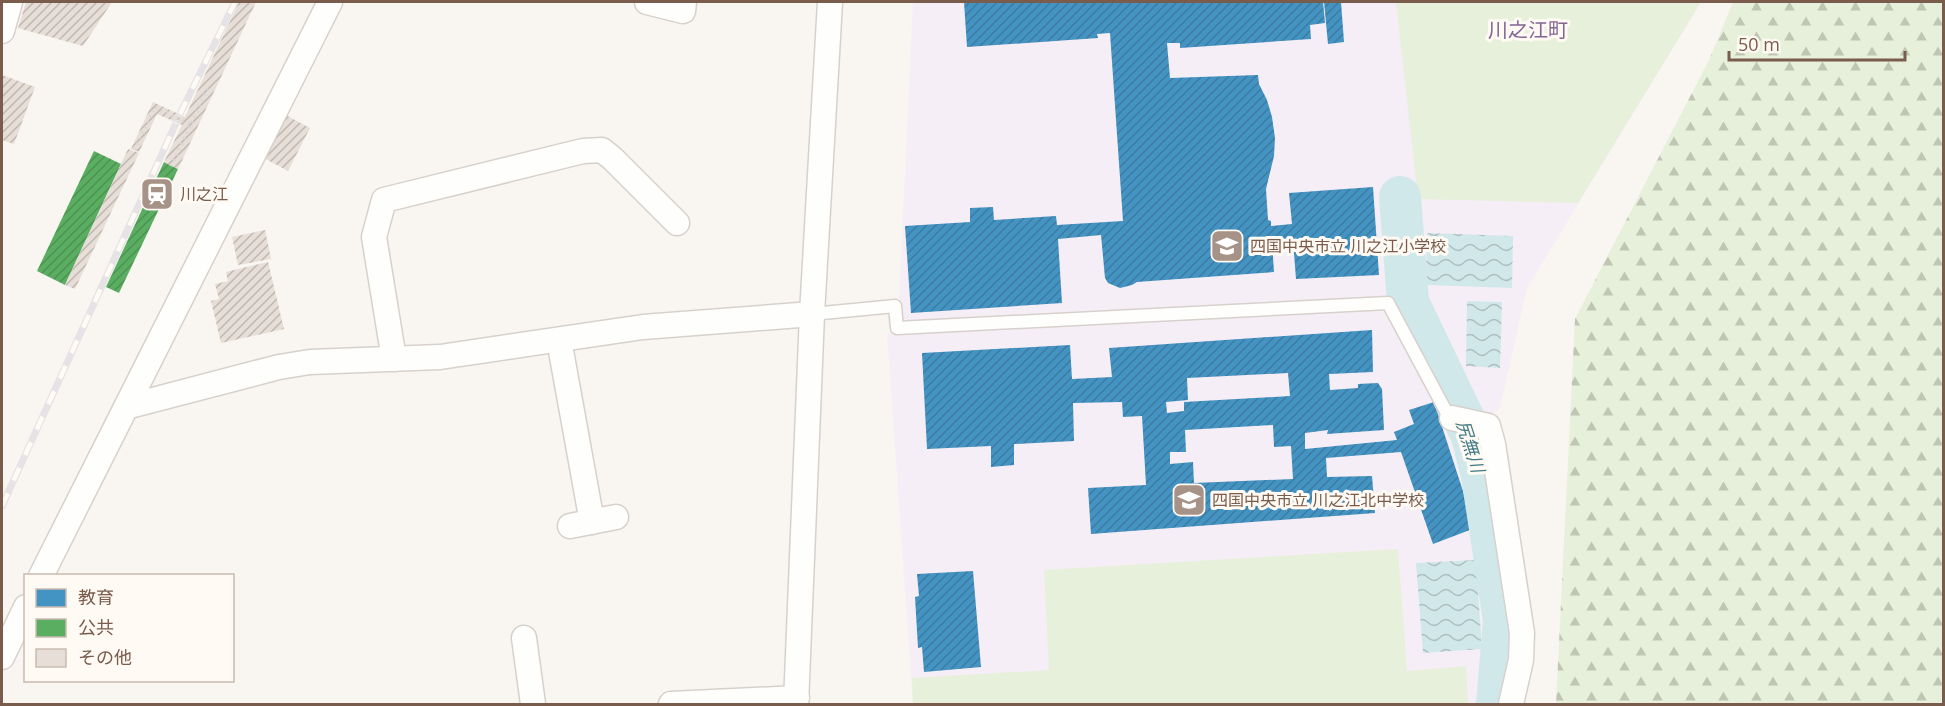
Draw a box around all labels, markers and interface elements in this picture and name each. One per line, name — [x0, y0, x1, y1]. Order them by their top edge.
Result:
district label: 川之江町 — [1488, 16, 1568, 43]
scale bar — [1729, 24, 1904, 62]
text: 50 m — [1738, 32, 1780, 56]
station icon: 川之江 — [139, 176, 175, 212]
place label: 川之江 — [180, 183, 228, 205]
school or university icon: 四国中央市立 川之江小学校 — [1209, 228, 1245, 264]
place label: 四国中央市立 川之江小学校 — [1250, 235, 1446, 257]
water label: 尻無川 — [1451, 417, 1491, 477]
school or university icon: 四国中央市立 川之江北中学校 — [1171, 482, 1207, 518]
place label: 四国中央市立 川之江北中学校 — [1212, 489, 1424, 511]
legend — [24, 574, 234, 682]
text: 教育 — [78, 585, 114, 609]
text: 公共 — [78, 615, 114, 639]
text: その他 — [78, 645, 132, 669]

